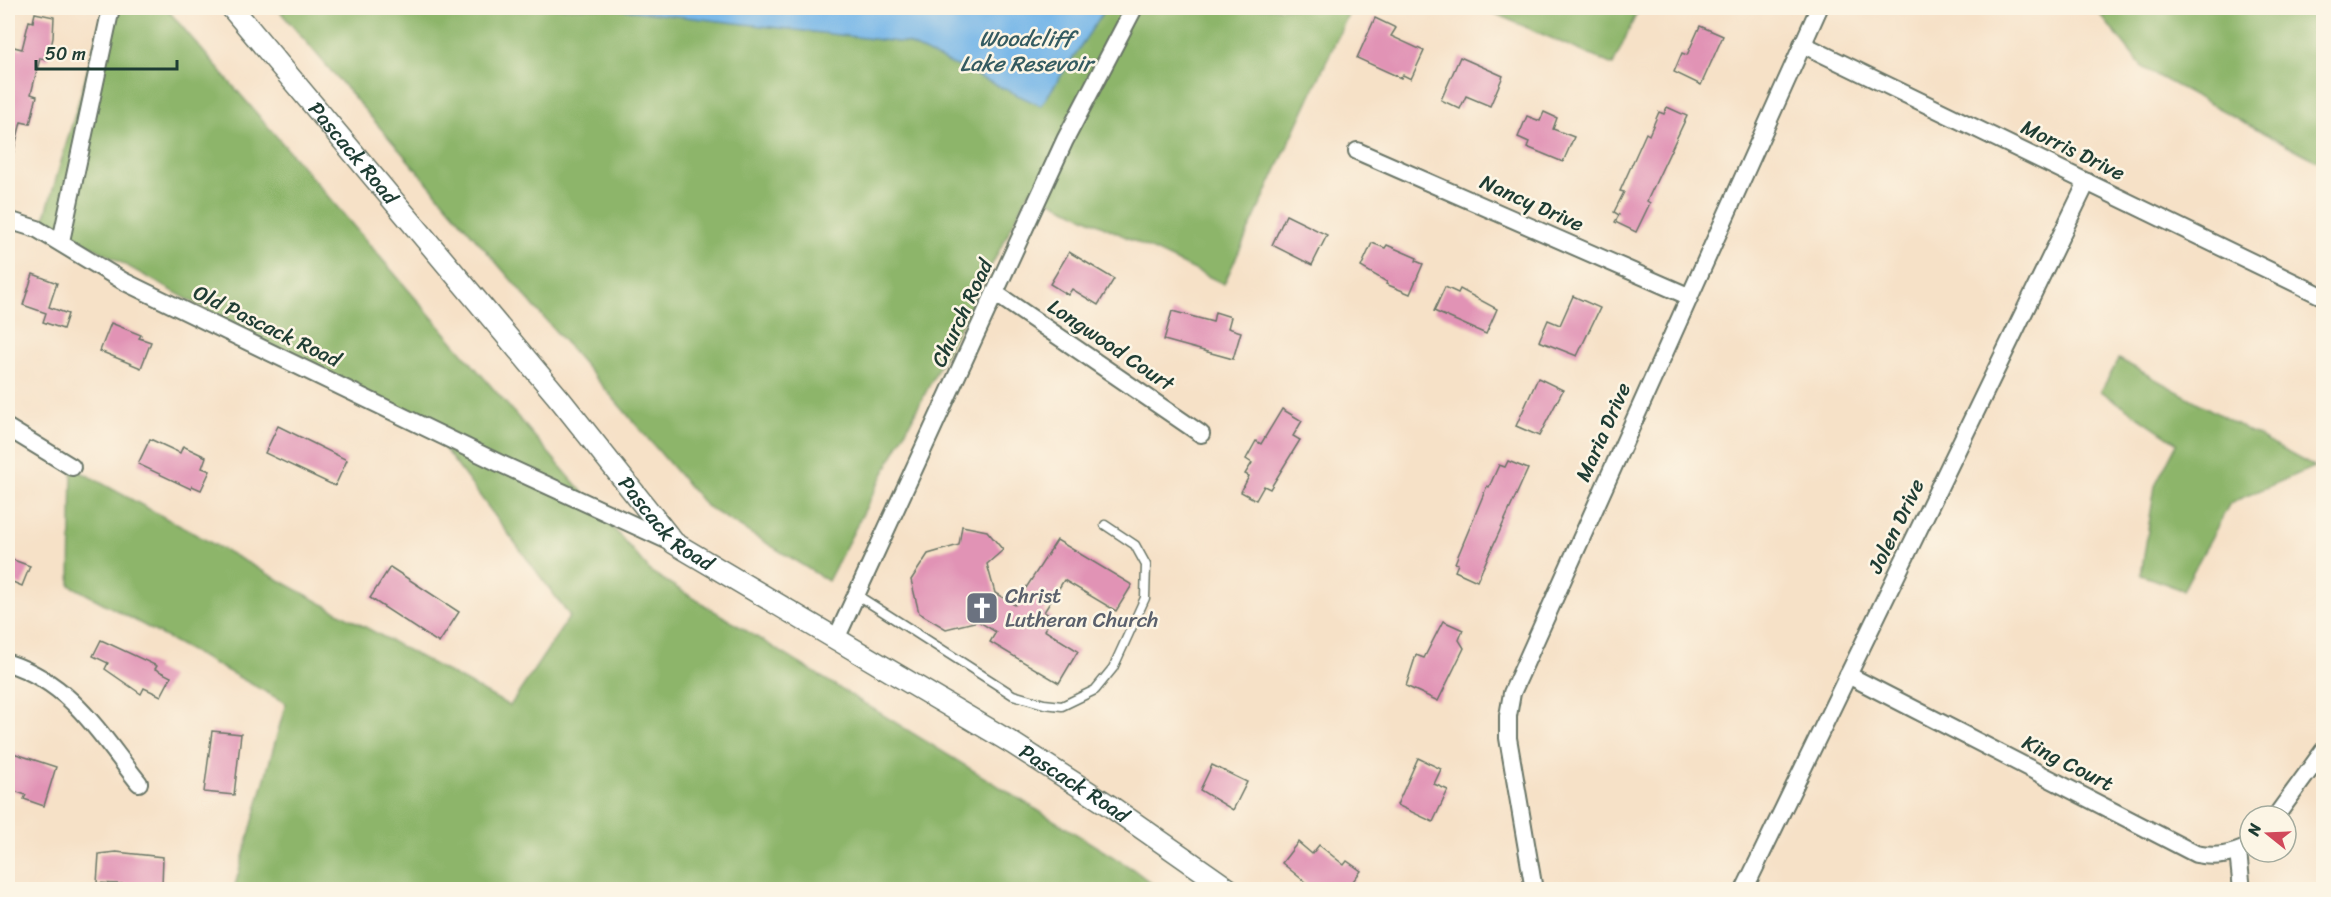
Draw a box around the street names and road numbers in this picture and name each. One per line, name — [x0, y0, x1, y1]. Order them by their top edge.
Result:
street label: Pascack Road — [298, 92, 410, 215]
street label: Morris Drive — [2014, 108, 2132, 192]
street label: Nancy Drive — [1474, 163, 1590, 243]
street label: Church Road — [920, 251, 1005, 374]
street label: Old Pascack Road — [186, 274, 349, 379]
street label: Longwood Court — [1040, 288, 1184, 403]
street label: Maria Drive — [1564, 376, 1642, 488]
street label: Pascack Road — [608, 467, 723, 583]
street label: Jolen Drive — [1856, 472, 1935, 581]
street label: King Court — [2015, 724, 2121, 802]
street label: Pascack Road — [1011, 733, 1139, 835]

